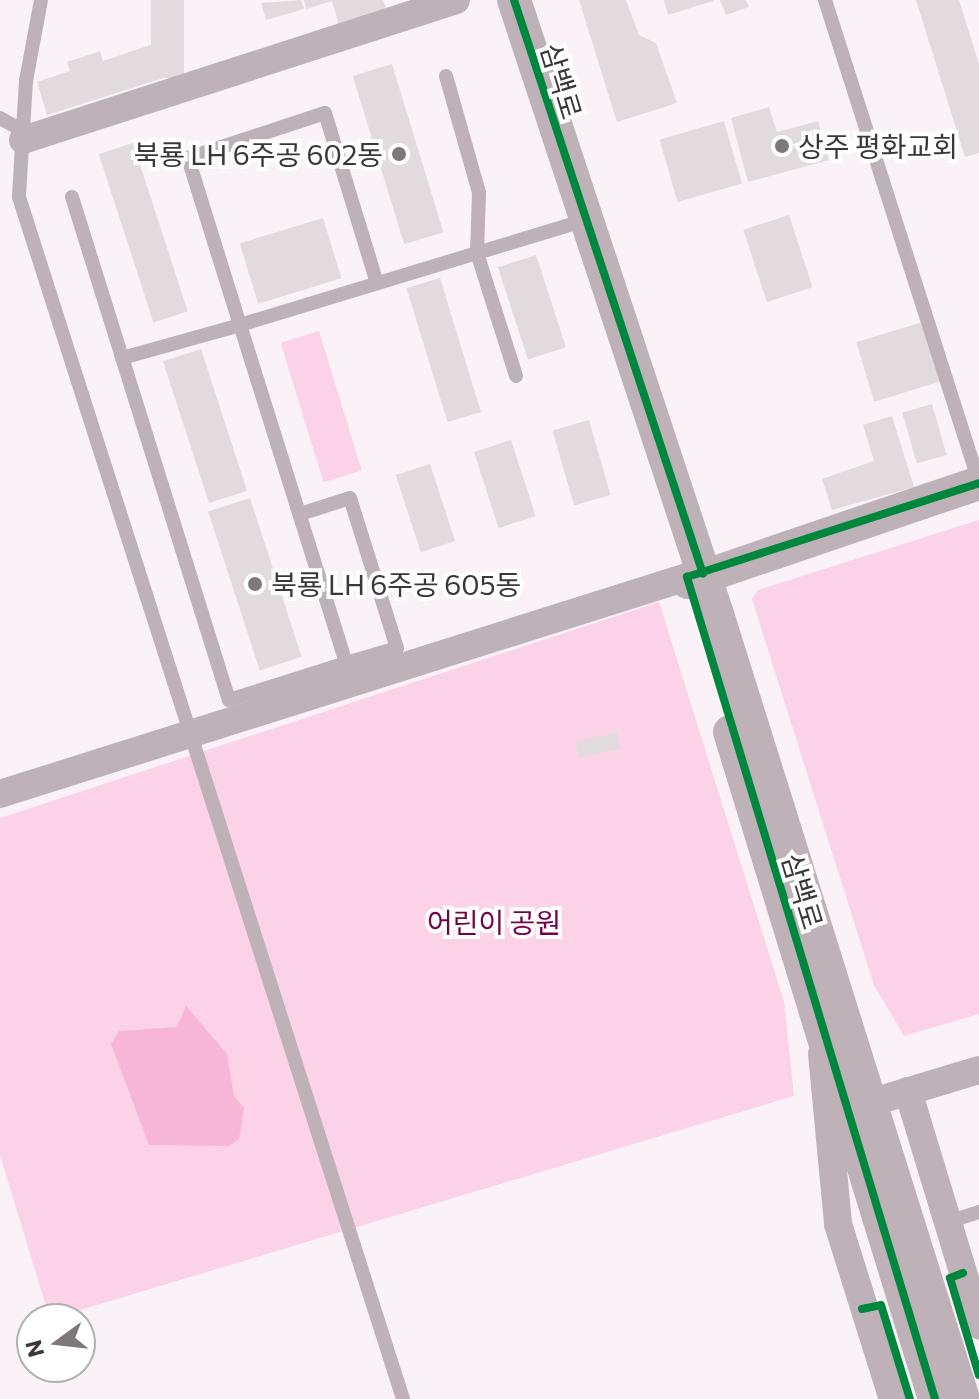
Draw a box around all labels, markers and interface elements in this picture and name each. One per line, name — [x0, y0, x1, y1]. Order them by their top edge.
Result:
street label: 삼백로 — [535, 39, 589, 123]
place label: 상주 평화교회 — [798, 129, 958, 163]
place label: 북룡 LH 6주공 602동 — [133, 137, 383, 171]
marker: 상주 평화교회 — [773, 137, 791, 155]
marker: 북룡 LH 6주공 602동 — [390, 145, 408, 163]
place label: 북룡 LH 6주공 605동 — [271, 567, 521, 601]
marker: 북룡 LH 6주공 605동 — [246, 575, 264, 593]
street label: 삼백로 — [776, 849, 830, 933]
park label: 어린이 공원 — [427, 905, 561, 939]
north arrow — [16, 1303, 96, 1383]
text: N — [19, 1337, 49, 1360]

